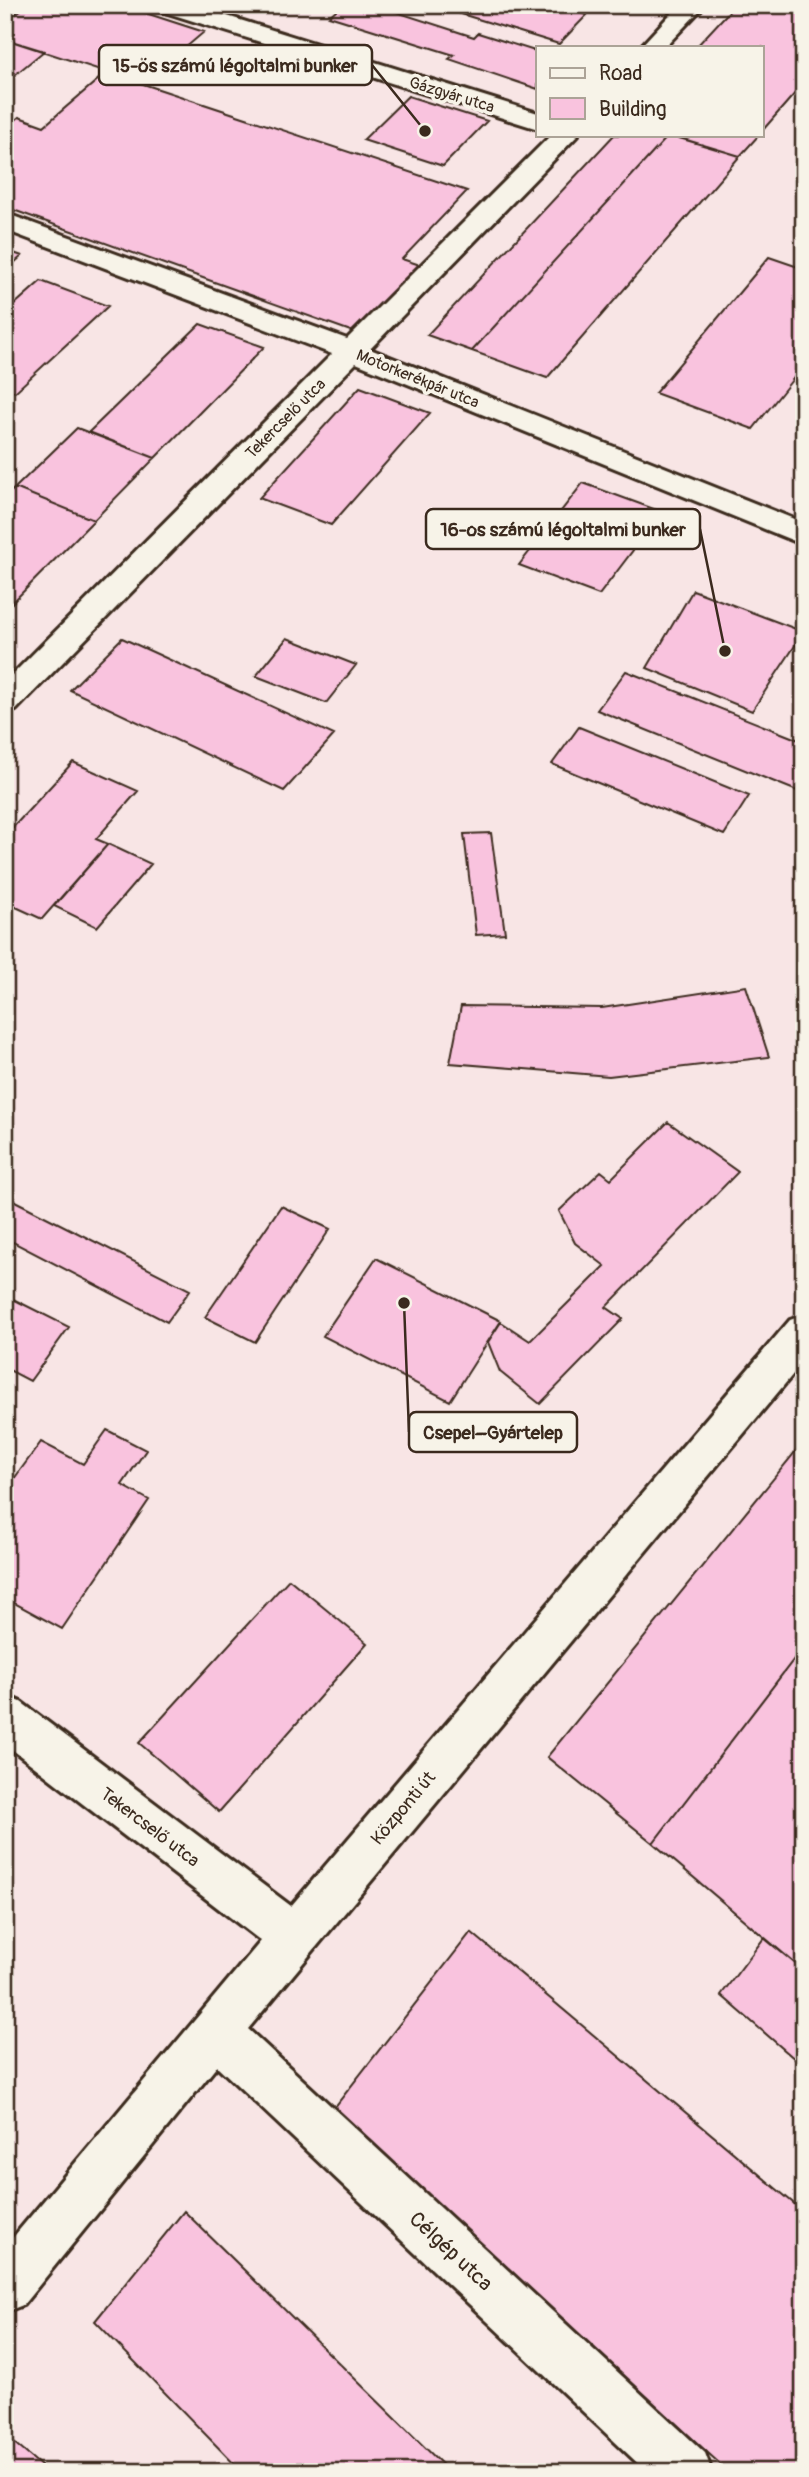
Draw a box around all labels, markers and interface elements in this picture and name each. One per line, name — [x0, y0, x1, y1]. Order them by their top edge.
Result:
callout: 15-ös számú légoltalmi bunker — [99, 45, 372, 85]
legend — [536, 46, 764, 136]
text: 15-ös számú légoltalmi bunker — [113, 54, 358, 78]
text: Road — [599, 60, 643, 87]
street label: Gázgyár utca — [407, 73, 497, 117]
text: Building — [599, 96, 666, 123]
street label: Motorkerékpár utca — [353, 345, 482, 413]
street label: Tekercselő utca — [241, 374, 330, 463]
callout: 16-os számú légoltalmi bunker — [426, 509, 700, 549]
text: 16-os számú légoltalmi bunker — [440, 518, 686, 542]
callout: Csepel–Gyártelep — [409, 1412, 577, 1452]
text: Csepel–Gyártelep — [423, 1421, 563, 1445]
street label: Központi út — [366, 1766, 441, 1850]
street label: Tekercselő utca — [95, 1783, 204, 1872]
street label: Célgép utca — [403, 2206, 498, 2297]

